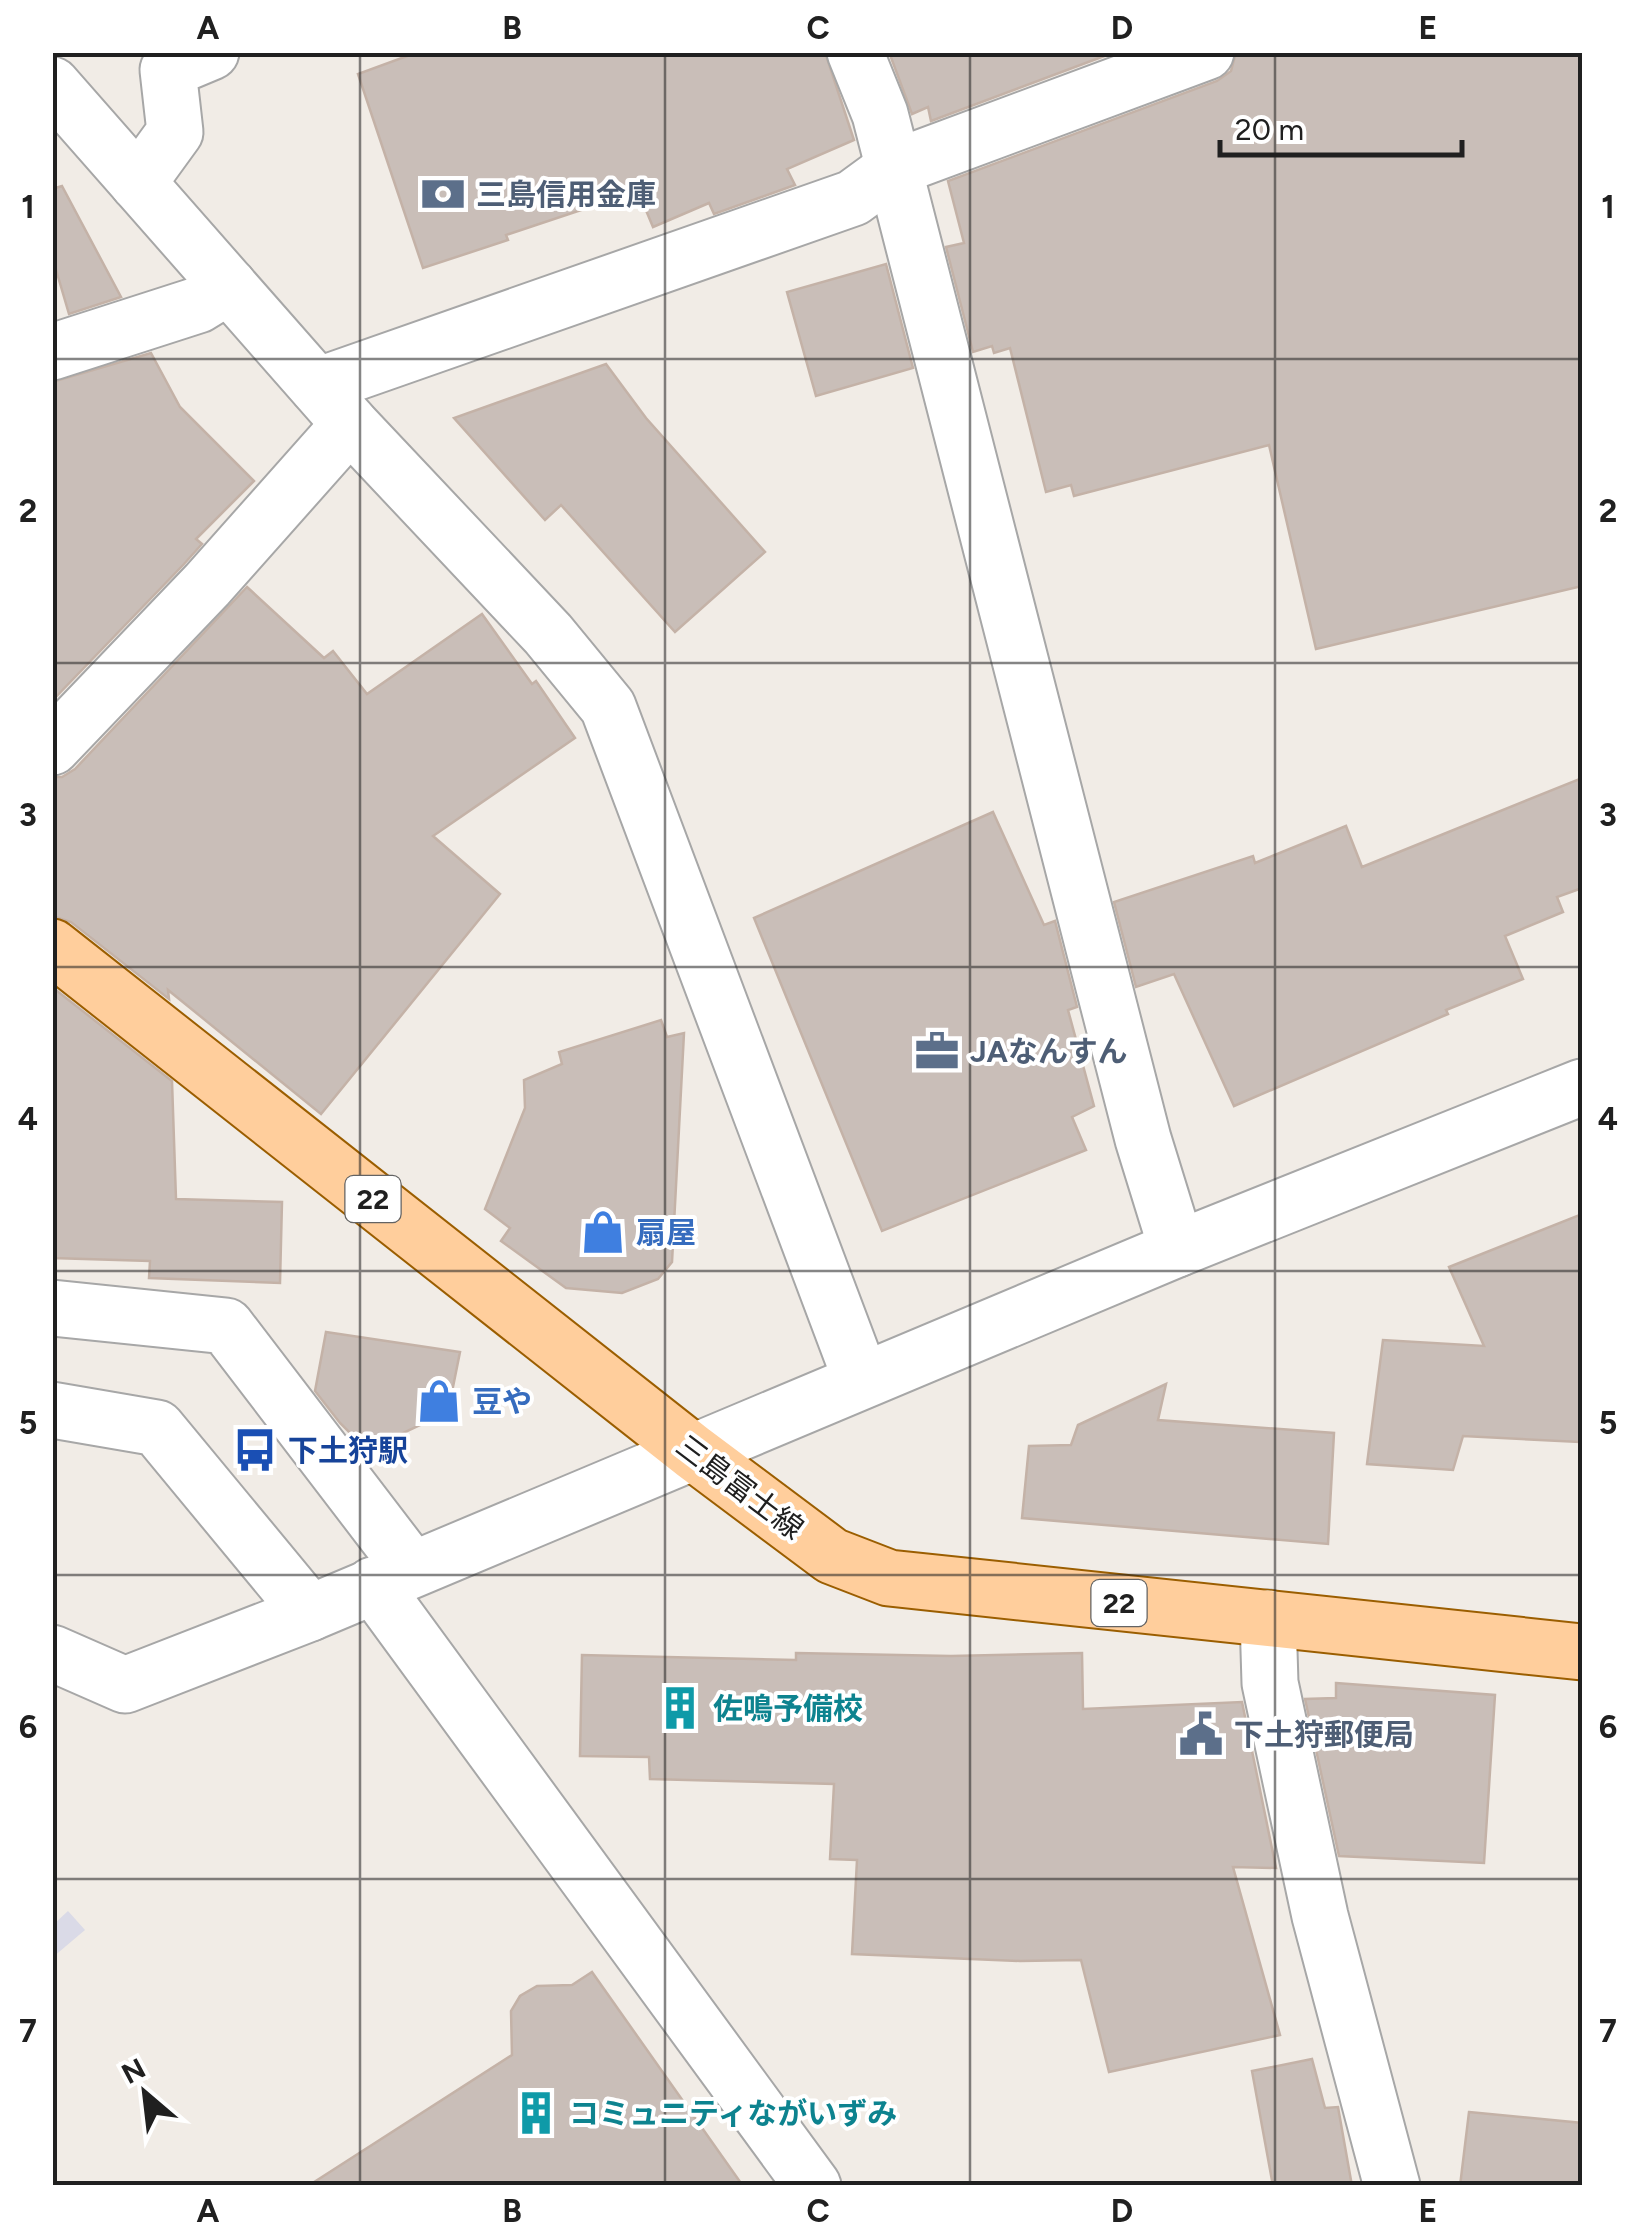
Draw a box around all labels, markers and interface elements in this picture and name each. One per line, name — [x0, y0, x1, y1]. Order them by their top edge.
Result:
text: A — [197, 9, 220, 47]
text: B — [502, 9, 522, 47]
text: C — [806, 9, 830, 47]
text: D — [1111, 9, 1133, 47]
text: E — [1419, 9, 1437, 47]
scale bar — [1220, 95, 1462, 157]
text: 20 m — [1235, 111, 1304, 148]
bank icon: 三島信用金庫 — [419, 170, 467, 218]
place label: 三島信用金庫 — [476, 176, 656, 213]
text: 1 — [21, 188, 35, 226]
text: 1 — [1601, 188, 1615, 226]
text: 2 — [19, 492, 37, 530]
text: 2 — [1599, 492, 1617, 530]
text: 3 — [19, 796, 37, 834]
text: 3 — [1599, 796, 1617, 834]
office icon: JAなんすん — [913, 1027, 961, 1075]
place label: JAなんすん — [970, 1033, 1127, 1070]
text: 4 — [18, 1100, 38, 1138]
text: 4 — [1598, 1100, 1618, 1138]
road number: 22 — [346, 1176, 400, 1222]
shop icon: 扇屋 — [579, 1208, 627, 1256]
place label: 扇屋 — [636, 1214, 696, 1251]
shop icon: 豆や — [415, 1377, 463, 1425]
place label: 豆や — [472, 1383, 532, 1420]
text: 5 — [19, 1404, 37, 1442]
text: 5 — [1599, 1404, 1617, 1442]
bus stop icon: 下土狩駅 — [231, 1426, 279, 1474]
street label: 三島富士線 — [669, 1427, 811, 1547]
place label: 下土狩駅 — [288, 1432, 408, 1469]
road number: 22 — [1092, 1580, 1146, 1626]
building icon: 佐鳴予備校 — [656, 1684, 704, 1732]
place label: 佐鳴予備校 — [713, 1690, 863, 1727]
text: 6 — [19, 1708, 37, 1746]
text: 6 — [1599, 1708, 1617, 1746]
public building icon: 下土狩郵便局 — [1177, 1710, 1225, 1758]
place label: 下土狩郵便局 — [1234, 1716, 1414, 1753]
text: 7 — [19, 2012, 37, 2050]
text: 7 — [1599, 2012, 1617, 2050]
north arrow — [95, 2043, 195, 2143]
text: N — [116, 2051, 151, 2091]
building icon: コミュニティながいずみ — [512, 2089, 560, 2137]
place label: コミュニティながいずみ — [569, 2095, 897, 2132]
text: A — [197, 2192, 220, 2230]
text: B — [502, 2192, 522, 2230]
text: C — [806, 2192, 830, 2230]
text: D — [1111, 2192, 1133, 2230]
text: E — [1419, 2192, 1437, 2230]

